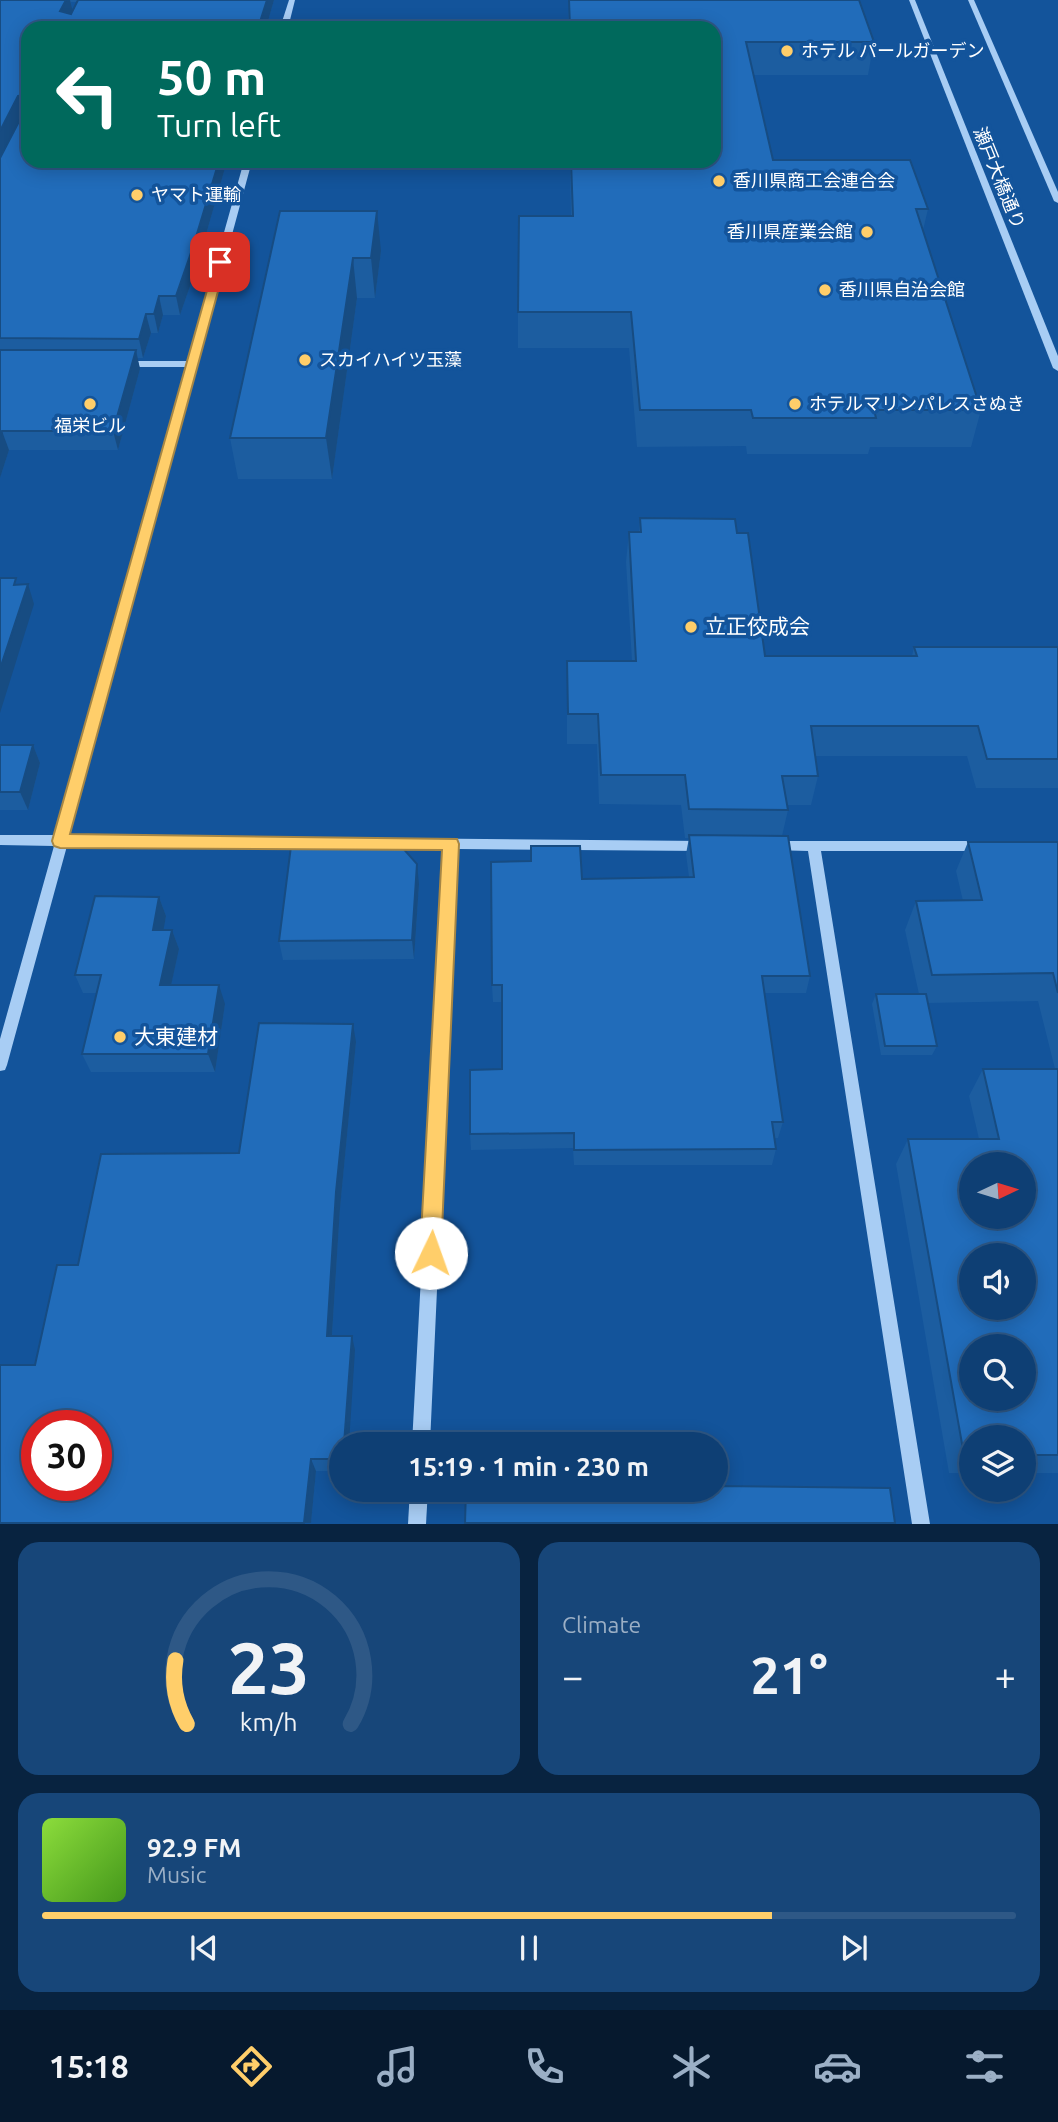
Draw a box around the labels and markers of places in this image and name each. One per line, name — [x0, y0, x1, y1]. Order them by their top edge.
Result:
place label: ホテル パールガーデン — [801, 40, 985, 60]
marker: ホテル パールガーデン — [779, 43, 795, 59]
place label: 香川県商工会連合会 — [733, 170, 895, 190]
marker: 香川県商工会連合会 — [711, 173, 727, 189]
place label: ヤマト運輸 — [151, 184, 241, 204]
marker: ヤマト運輸 — [129, 187, 145, 203]
place label: 香川県産業会館 — [727, 221, 853, 241]
marker: 香川県産業会館 — [859, 224, 875, 240]
pin — [190, 232, 250, 292]
place label: 香川県自治会館 — [839, 279, 965, 299]
marker: 香川県自治会館 — [817, 282, 833, 298]
place label: スカイハイツ玉藻 — [319, 349, 462, 369]
marker: スカイハイツ玉藻 — [297, 352, 313, 368]
place label: ホテルマリンパレスさぬき — [809, 393, 1025, 413]
marker: 福栄ビル — [82, 396, 98, 412]
marker: ホテルマリンパレスさぬき — [787, 396, 803, 412]
place label: 福栄ビル — [54, 415, 126, 435]
place label: 立正佼成会 — [705, 614, 810, 638]
marker: 立正佼成会 — [683, 619, 699, 635]
place label: 大東建材 — [134, 1024, 218, 1048]
marker: 大東建材 — [112, 1029, 128, 1045]

